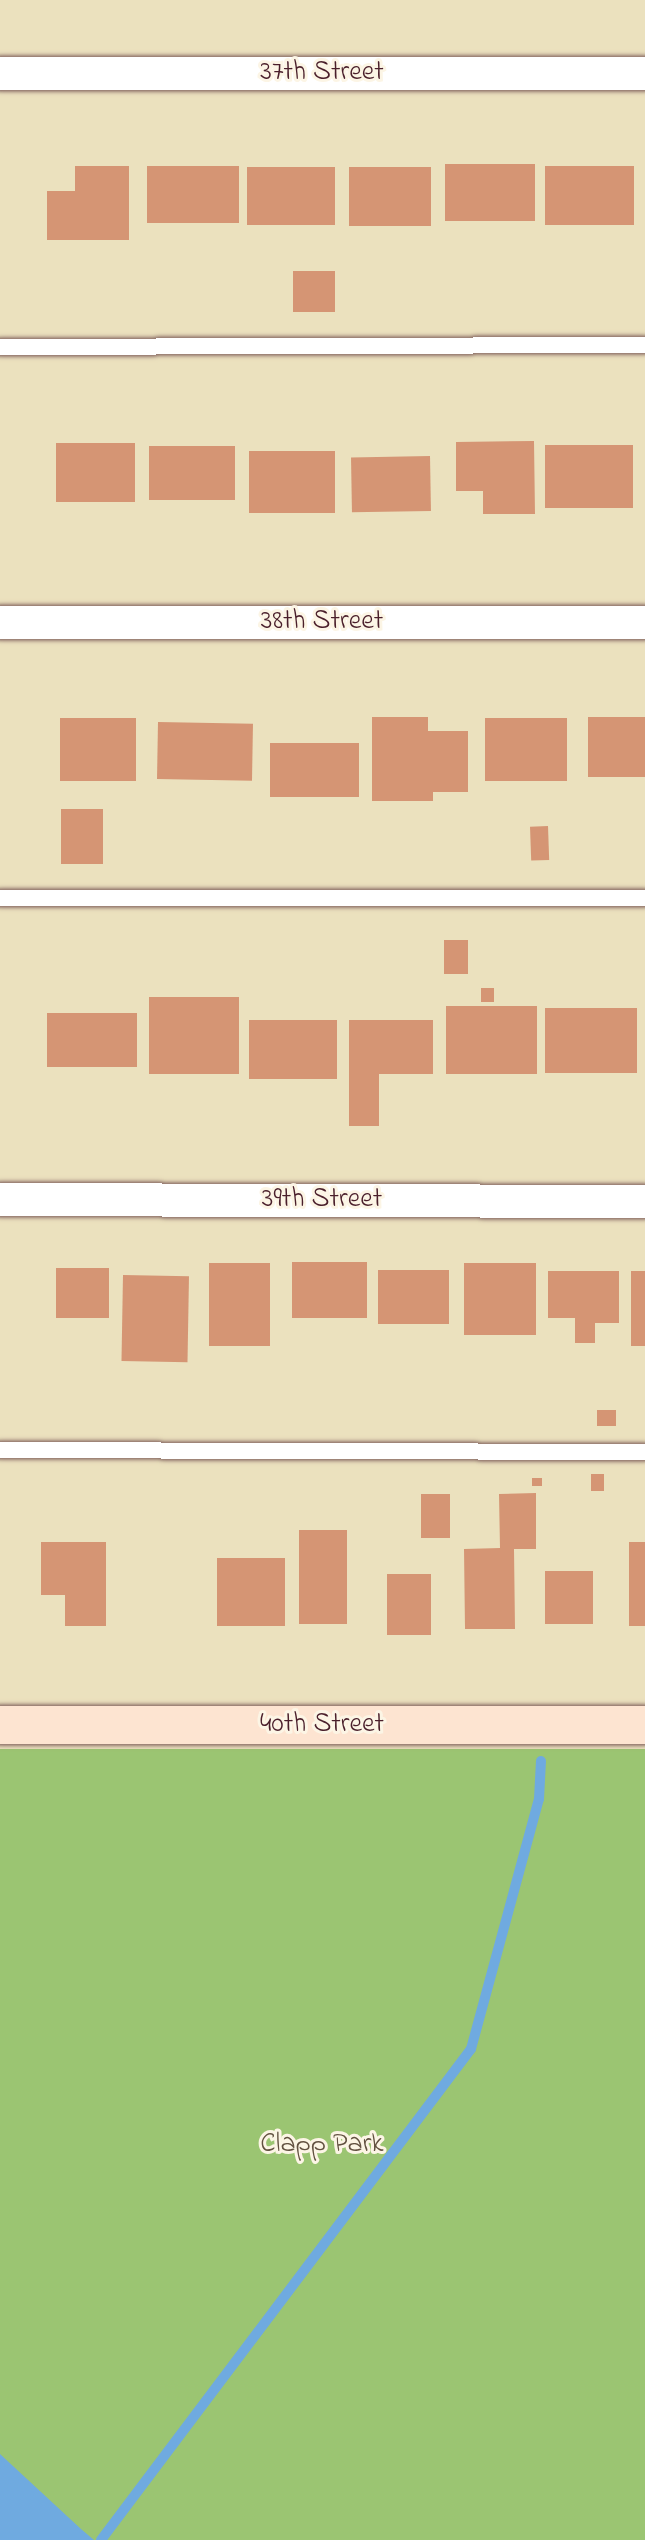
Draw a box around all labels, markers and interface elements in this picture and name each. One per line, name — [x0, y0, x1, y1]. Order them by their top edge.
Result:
street label: 37th Street — [260, 56, 384, 90]
street label: 38th Street — [261, 605, 383, 639]
street label: 39th Street — [262, 1183, 382, 1217]
street label: 40th Street — [260, 1708, 384, 1742]
park label: Clapp Park — [260, 2128, 384, 2162]

